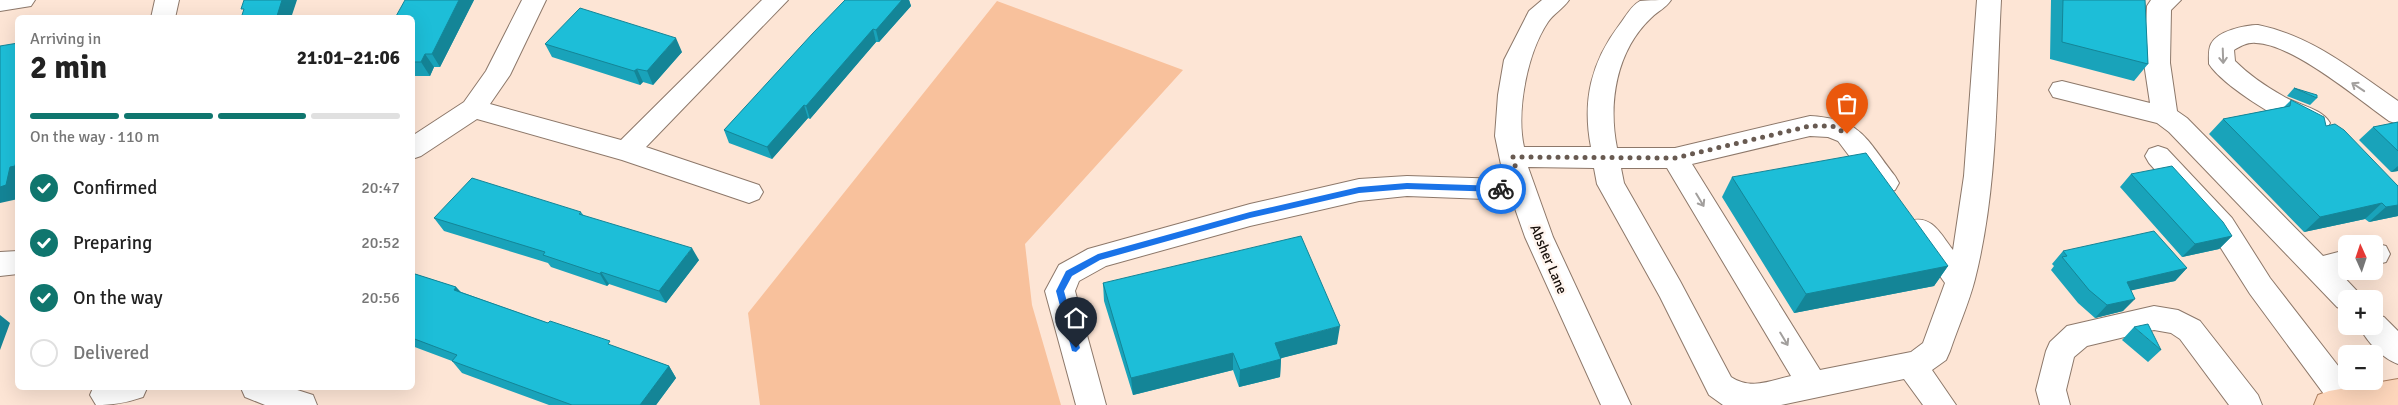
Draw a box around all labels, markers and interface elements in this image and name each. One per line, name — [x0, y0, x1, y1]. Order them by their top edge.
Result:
text: Arriving in — [30, 29, 101, 49]
text: 21:01–21:06 — [297, 46, 400, 70]
text: 2 min — [30, 48, 107, 87]
one-way arrow — [2218, 48, 2227, 64]
one-way arrow — [2351, 81, 2365, 91]
pin — [1826, 83, 1868, 134]
icon: bag — [1833, 90, 1861, 118]
text: On the way · 110 m — [30, 127, 160, 147]
courier — [1476, 164, 1526, 214]
icon: check — [30, 174, 58, 202]
icon: bike — [1487, 175, 1515, 203]
text: Confirmed — [73, 176, 157, 200]
text: 20:47 — [361, 178, 400, 198]
one-way arrow — [1696, 192, 1706, 206]
street label: Absher Lane — [1526, 222, 1571, 297]
icon: check — [30, 229, 58, 257]
text: Preparing — [73, 231, 152, 255]
text: 20:52 — [361, 233, 400, 253]
north arrow — [2338, 235, 2382, 280]
map controls — [2338, 235, 2383, 390]
icon: check — [30, 284, 58, 312]
text: On the way — [73, 286, 163, 310]
text: 20:56 — [361, 288, 400, 308]
button: + — [2338, 290, 2383, 335]
pin — [1055, 297, 1097, 348]
icon: home — [1062, 304, 1090, 332]
one-way arrow — [1779, 331, 1789, 345]
text: Delivered — [73, 341, 149, 365]
button: − — [2338, 345, 2383, 390]

